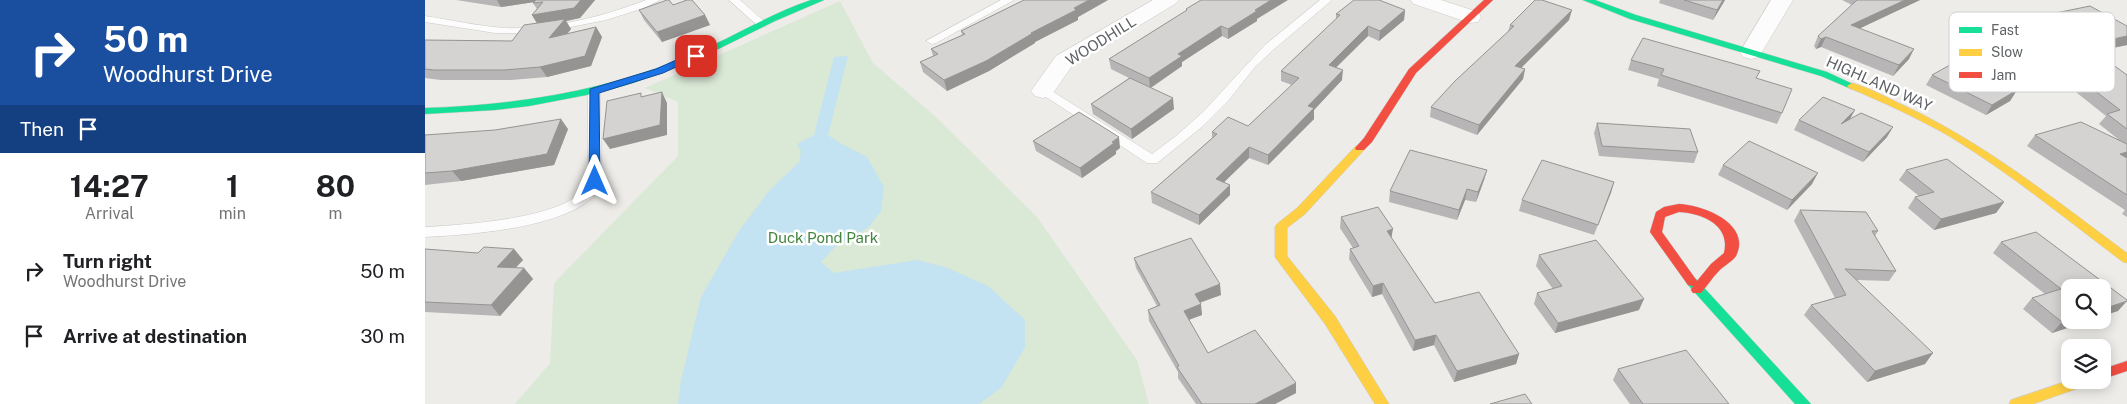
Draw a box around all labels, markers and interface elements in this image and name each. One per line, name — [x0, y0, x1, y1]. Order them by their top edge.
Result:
street label: WOODHILL — [1063, 12, 1139, 69]
legend — [1949, 12, 2115, 92]
text: 50 m — [103, 19, 188, 60]
icon: right — [20, 20, 85, 85]
text: Fast — [1991, 22, 2019, 38]
pin — [675, 35, 717, 77]
icon: arrive — [682, 42, 710, 70]
text: Slow — [1991, 44, 2023, 60]
street label: HIGHLAND WAY — [1824, 53, 1935, 114]
text: Woodhurst Drive — [103, 61, 273, 87]
text: Jam — [1991, 67, 2016, 83]
icon: arrive — [74, 115, 102, 143]
text: Then — [20, 118, 64, 140]
position arrow — [568, 154, 620, 206]
text: 14:27 — [70, 168, 149, 204]
text: 1 — [226, 168, 239, 204]
text: 80 — [316, 168, 355, 204]
text: Arrival — [85, 204, 134, 223]
text: min — [219, 204, 246, 223]
text: m — [329, 204, 342, 223]
park label: Duck Pond Park — [768, 229, 878, 246]
text: Turn right — [63, 250, 152, 272]
icon: right — [20, 257, 48, 285]
text: 50 m — [360, 260, 405, 282]
text: Woodhurst Drive — [63, 272, 186, 291]
map controls — [2061, 279, 2111, 389]
button: search — [2061, 279, 2111, 329]
icon: arrive — [20, 322, 48, 350]
text: Arrive at destination — [63, 325, 247, 347]
text: 30 m — [360, 325, 405, 347]
button: layers — [2061, 339, 2111, 389]

